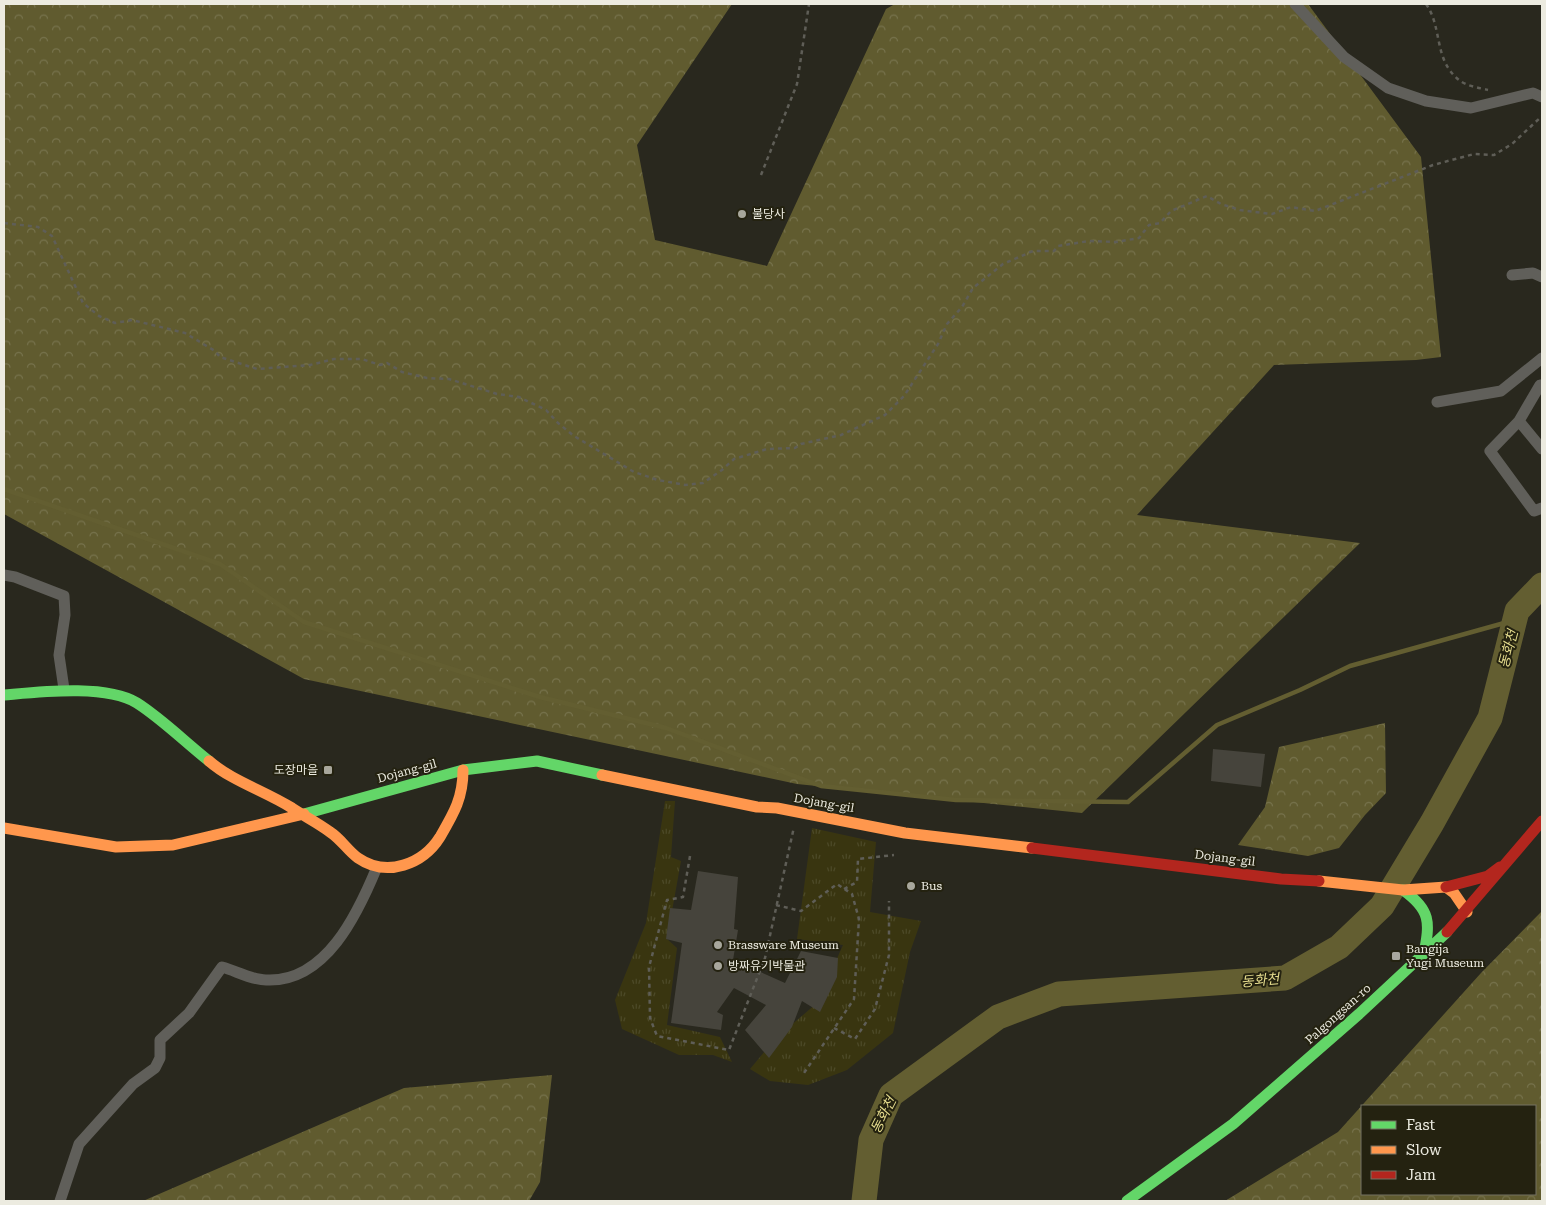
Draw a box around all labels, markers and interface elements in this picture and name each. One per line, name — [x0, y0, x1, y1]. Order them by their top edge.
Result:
place label: 불당사 — [752, 207, 785, 221]
marker: 불당사 — [736, 208, 748, 220]
water label: 동화천 — [1495, 627, 1521, 670]
street label: Dojang-gil — [376, 756, 439, 786]
place label: 도장마을 — [274, 763, 318, 777]
marker: 도장마을 — [322, 764, 334, 776]
street label: Dojang-gil — [793, 791, 855, 815]
street label: Dojang-gil — [1194, 847, 1256, 869]
place label: Bus — [921, 879, 942, 893]
marker: Bus — [905, 880, 917, 892]
place label: Brassware Museum — [728, 938, 839, 952]
marker: Brassware Museum — [712, 939, 724, 951]
place label: Bangija Yugi Museum — [1406, 942, 1484, 970]
marker: Bangija Yugi Museum — [1390, 950, 1402, 962]
place label: 방짜유기박물관 — [728, 959, 805, 973]
marker: 방짜유기박물관 — [712, 960, 724, 972]
water label: 동화천 — [1240, 970, 1281, 990]
street label: Palgongsan-ro — [1302, 981, 1374, 1047]
water label: 동화천 — [867, 1093, 899, 1136]
legend — [1361, 1105, 1536, 1195]
text: Fast — [1406, 1116, 1436, 1134]
text: Slow — [1406, 1141, 1442, 1159]
text: Jam — [1406, 1166, 1436, 1184]

